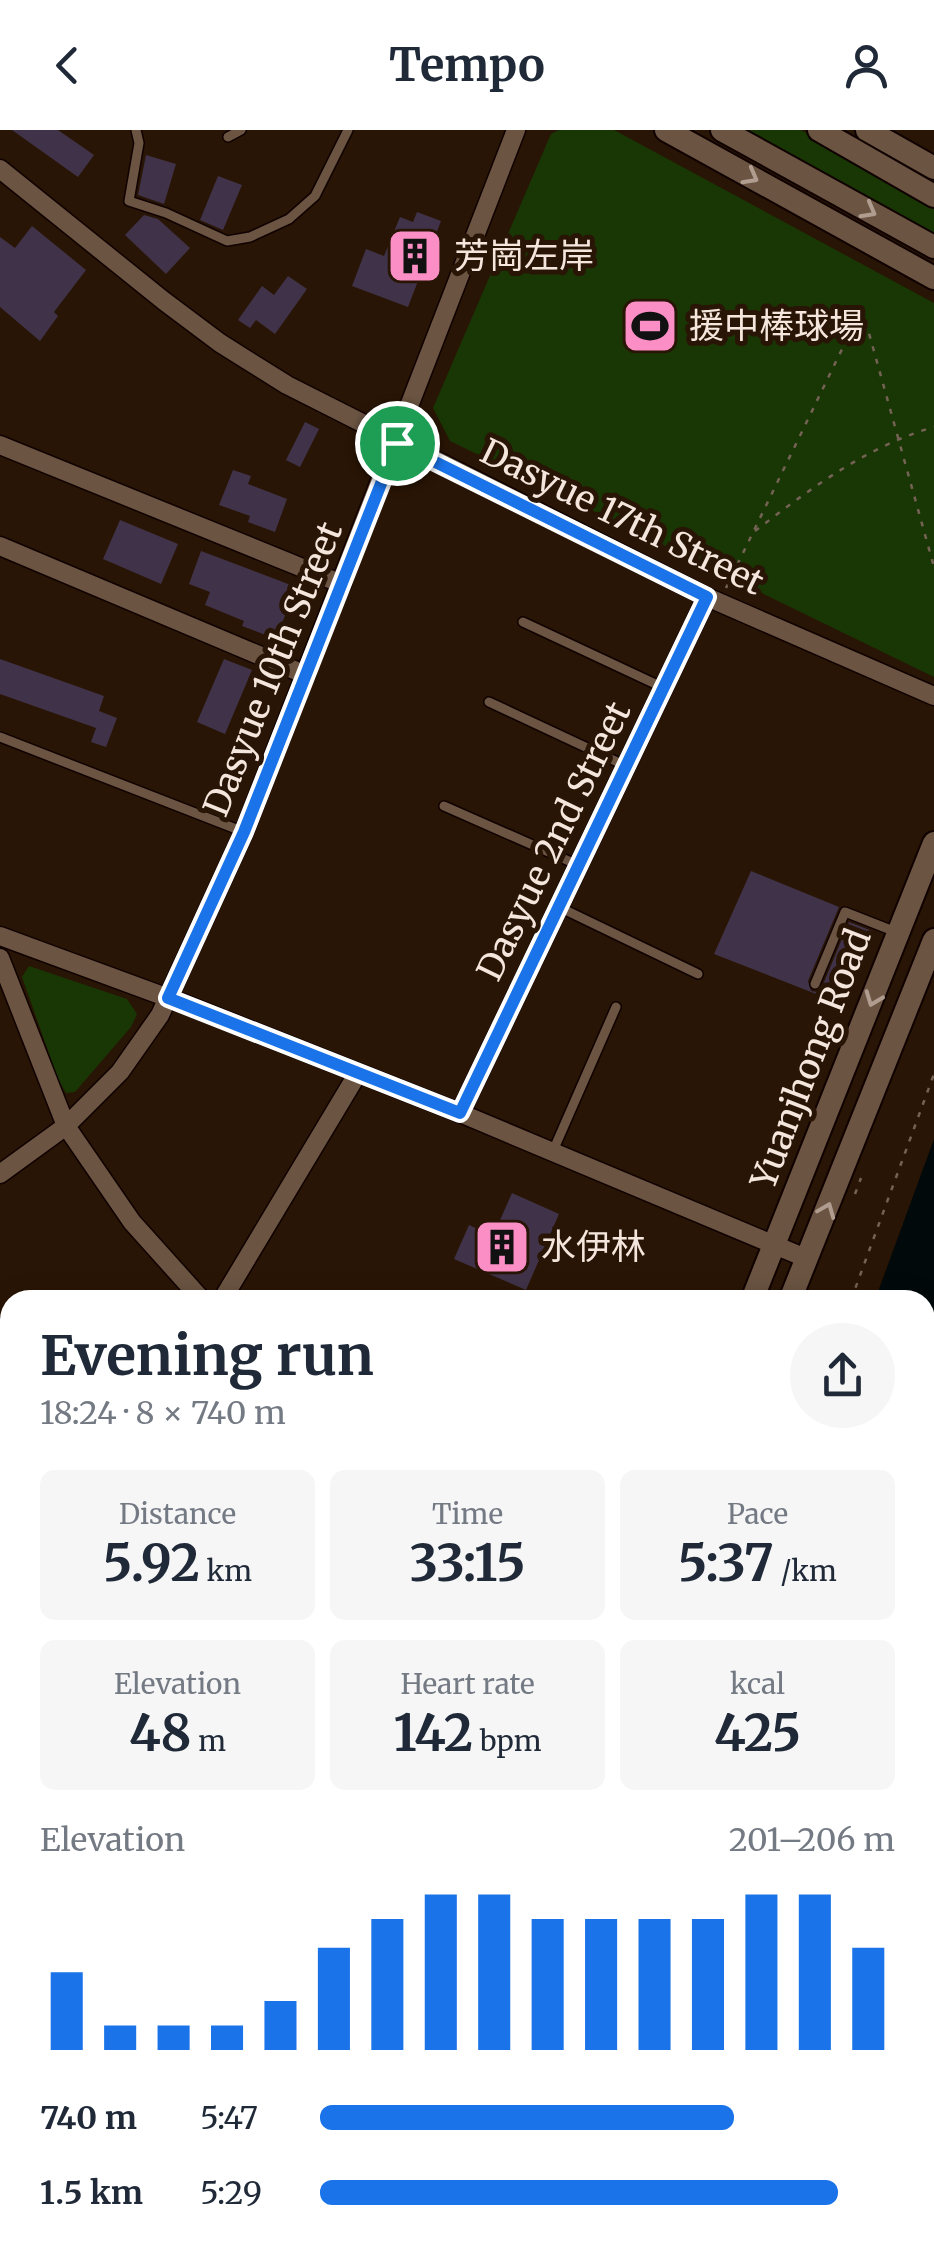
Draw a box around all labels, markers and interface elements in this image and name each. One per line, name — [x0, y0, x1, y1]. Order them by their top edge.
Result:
text: Tempo — [389, 37, 545, 93]
icon: back — [40, 38, 95, 93]
icon: person — [839, 38, 894, 93]
one-way arrow — [740, 165, 758, 185]
one-way arrow — [858, 198, 876, 218]
building icon: 芳崗左岸 — [385, 226, 445, 286]
place label: 芳崗左岸 — [454, 234, 594, 278]
sports icon: 援中棒球場 — [620, 296, 680, 356]
place label: 援中棒球場 — [689, 304, 864, 348]
pin — [355, 401, 440, 486]
icon: arrive — [370, 416, 425, 471]
street label: Dasyue 17th Street — [473, 429, 771, 605]
street label: Dasyue 10th Street — [194, 515, 352, 822]
street label: Dasyue 2nd Street — [467, 694, 641, 988]
street label: Yuanjhong Road — [741, 923, 881, 1196]
one-way arrow — [864, 989, 884, 1007]
one-way arrow — [816, 1202, 836, 1220]
building icon: 水伊林 — [472, 1217, 532, 1277]
place label: 水伊林 — [541, 1225, 646, 1269]
text: Evening run — [40, 1321, 374, 1390]
button: share — [790, 1323, 895, 1428]
text: 18:24 · 8 × 740 m — [40, 1393, 286, 1433]
text: Distance — [119, 1496, 236, 1532]
text: Time — [432, 1496, 503, 1532]
text: Pace — [727, 1496, 788, 1532]
text: 5.92 — [103, 1532, 200, 1595]
text: 33:15 — [410, 1532, 525, 1595]
text: 5:37 — [678, 1532, 774, 1595]
text: km — [200, 1553, 252, 1589]
text: /km — [774, 1553, 837, 1589]
text: Elevation — [114, 1666, 241, 1702]
text: Heart rate — [401, 1666, 534, 1702]
text: kcal — [730, 1666, 785, 1702]
text: 48 — [129, 1702, 192, 1765]
text: 142 — [393, 1702, 473, 1765]
text: 425 — [714, 1702, 801, 1765]
text: m — [192, 1723, 226, 1759]
text: bpm — [473, 1723, 542, 1759]
text: Elevation — [40, 1820, 185, 1860]
text: 201–206 m — [729, 1820, 895, 1860]
text: 740 m — [40, 2098, 137, 2138]
text: 5:47 — [200, 2098, 258, 2138]
text: 1.5 km — [40, 2173, 143, 2213]
text: 5:29 — [200, 2173, 262, 2213]

